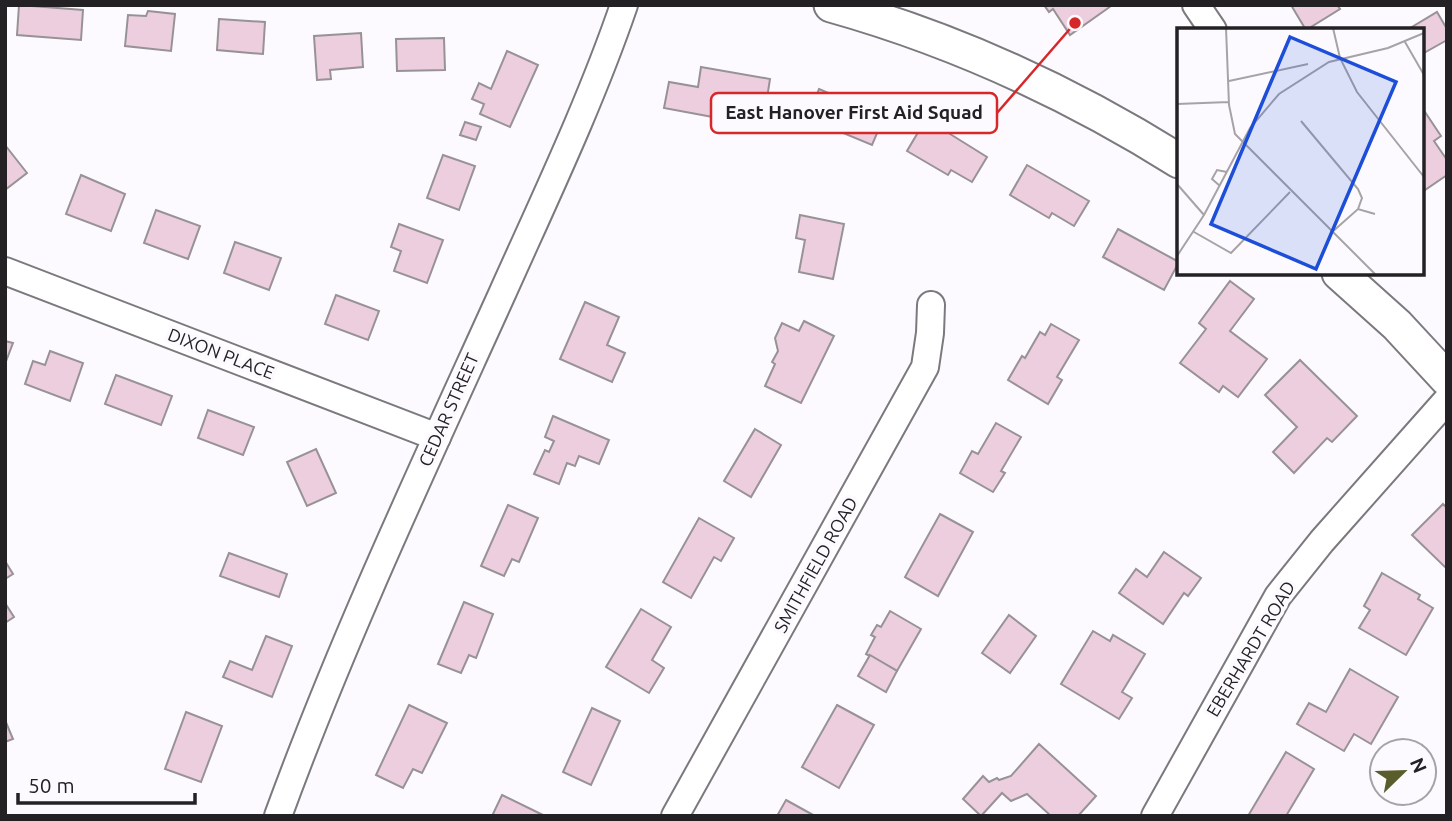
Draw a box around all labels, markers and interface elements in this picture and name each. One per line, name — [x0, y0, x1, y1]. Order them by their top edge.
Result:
inset map — [1177, 28, 1424, 275]
callout: East Hanover First Aid Squad — [711, 93, 997, 133]
text: East Hanover First Aid Squad — [725, 101, 983, 123]
street label: DIXON PLACE — [165, 324, 277, 382]
street label: CEDAR STREET — [414, 350, 482, 469]
street label: SMITHFIELD ROAD — [770, 493, 861, 636]
street label: EBERHARDT ROAD — [1202, 577, 1298, 720]
north arrow — [1368, 737, 1438, 807]
text: N — [1406, 755, 1432, 776]
scale bar — [18, 762, 194, 806]
text: 50 m — [28, 773, 75, 797]

